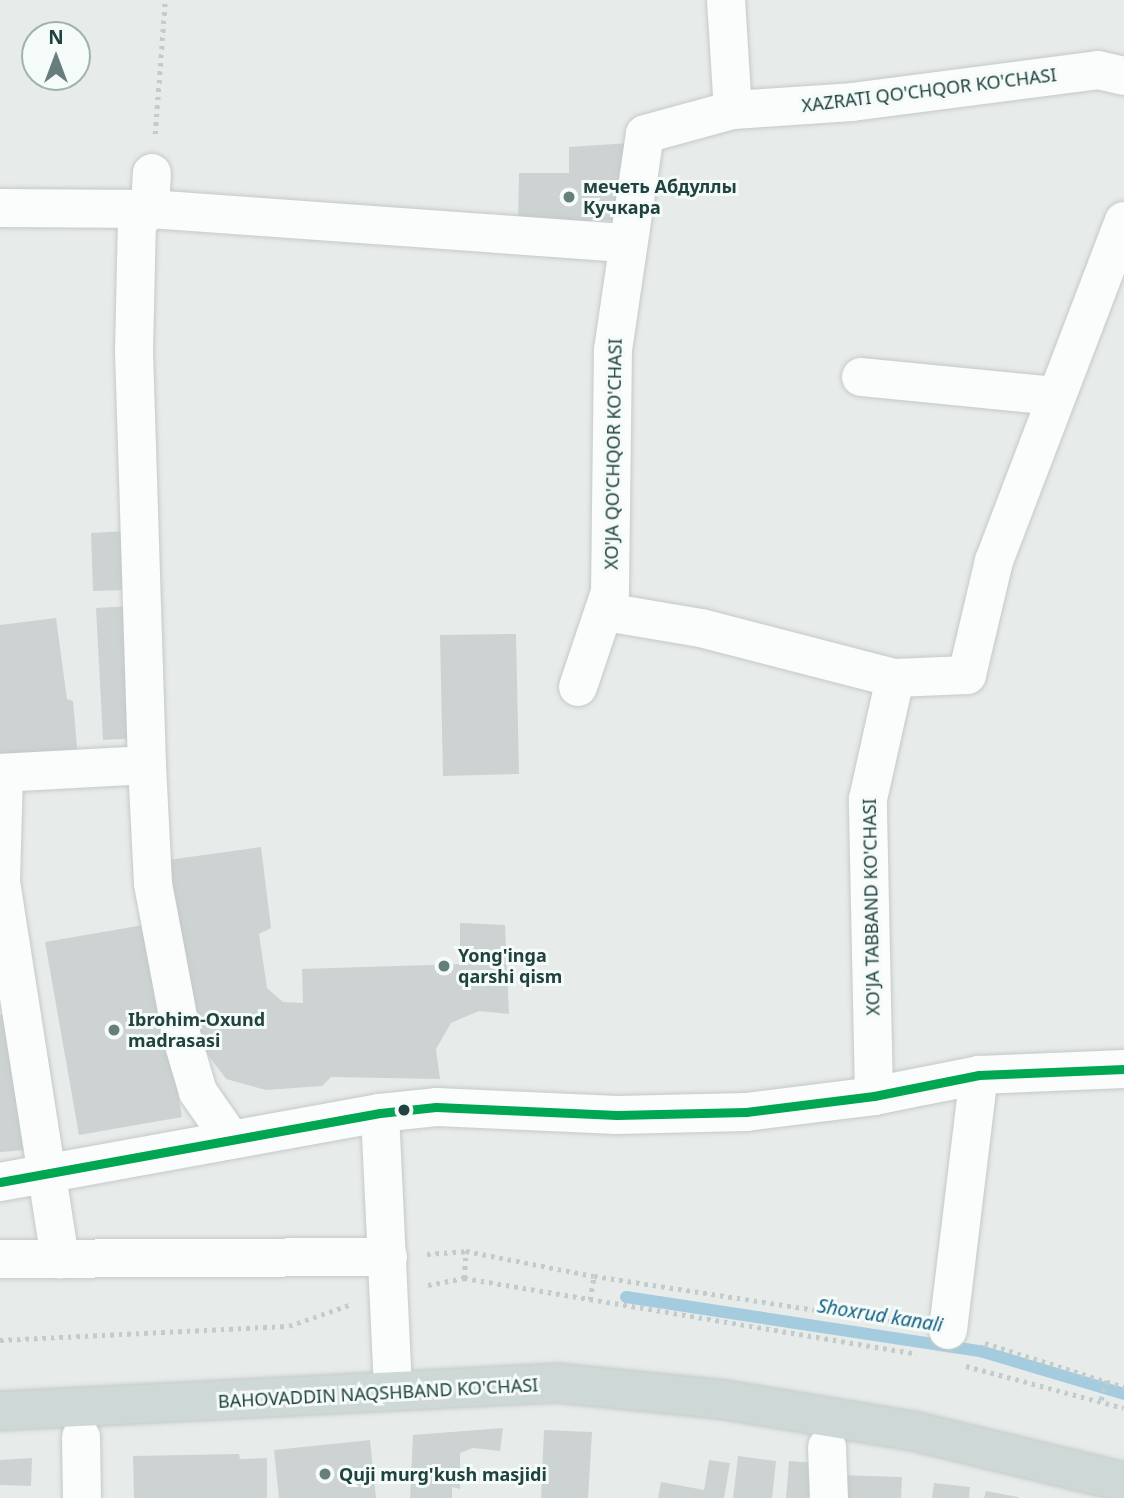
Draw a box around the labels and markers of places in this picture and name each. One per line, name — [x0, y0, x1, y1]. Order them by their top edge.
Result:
place label: мечеть Абдуллы Кучкара — [583, 176, 737, 218]
marker: мечеть Абдуллы Кучкара — [561, 189, 577, 205]
place label: Yong'inga qarshi qism — [458, 945, 562, 988]
marker: Yong'inga qarshi qism — [436, 958, 452, 974]
place label: Ibrohim-Oxund madrasasi — [128, 1009, 265, 1052]
marker: Ibrohim-Oxund madrasasi — [106, 1022, 122, 1038]
unlabelled marker — [397, 1103, 411, 1117]
place label: Quji murg'kush masjidi — [339, 1463, 547, 1485]
marker: Quji murg'kush masjidi — [317, 1466, 333, 1482]

